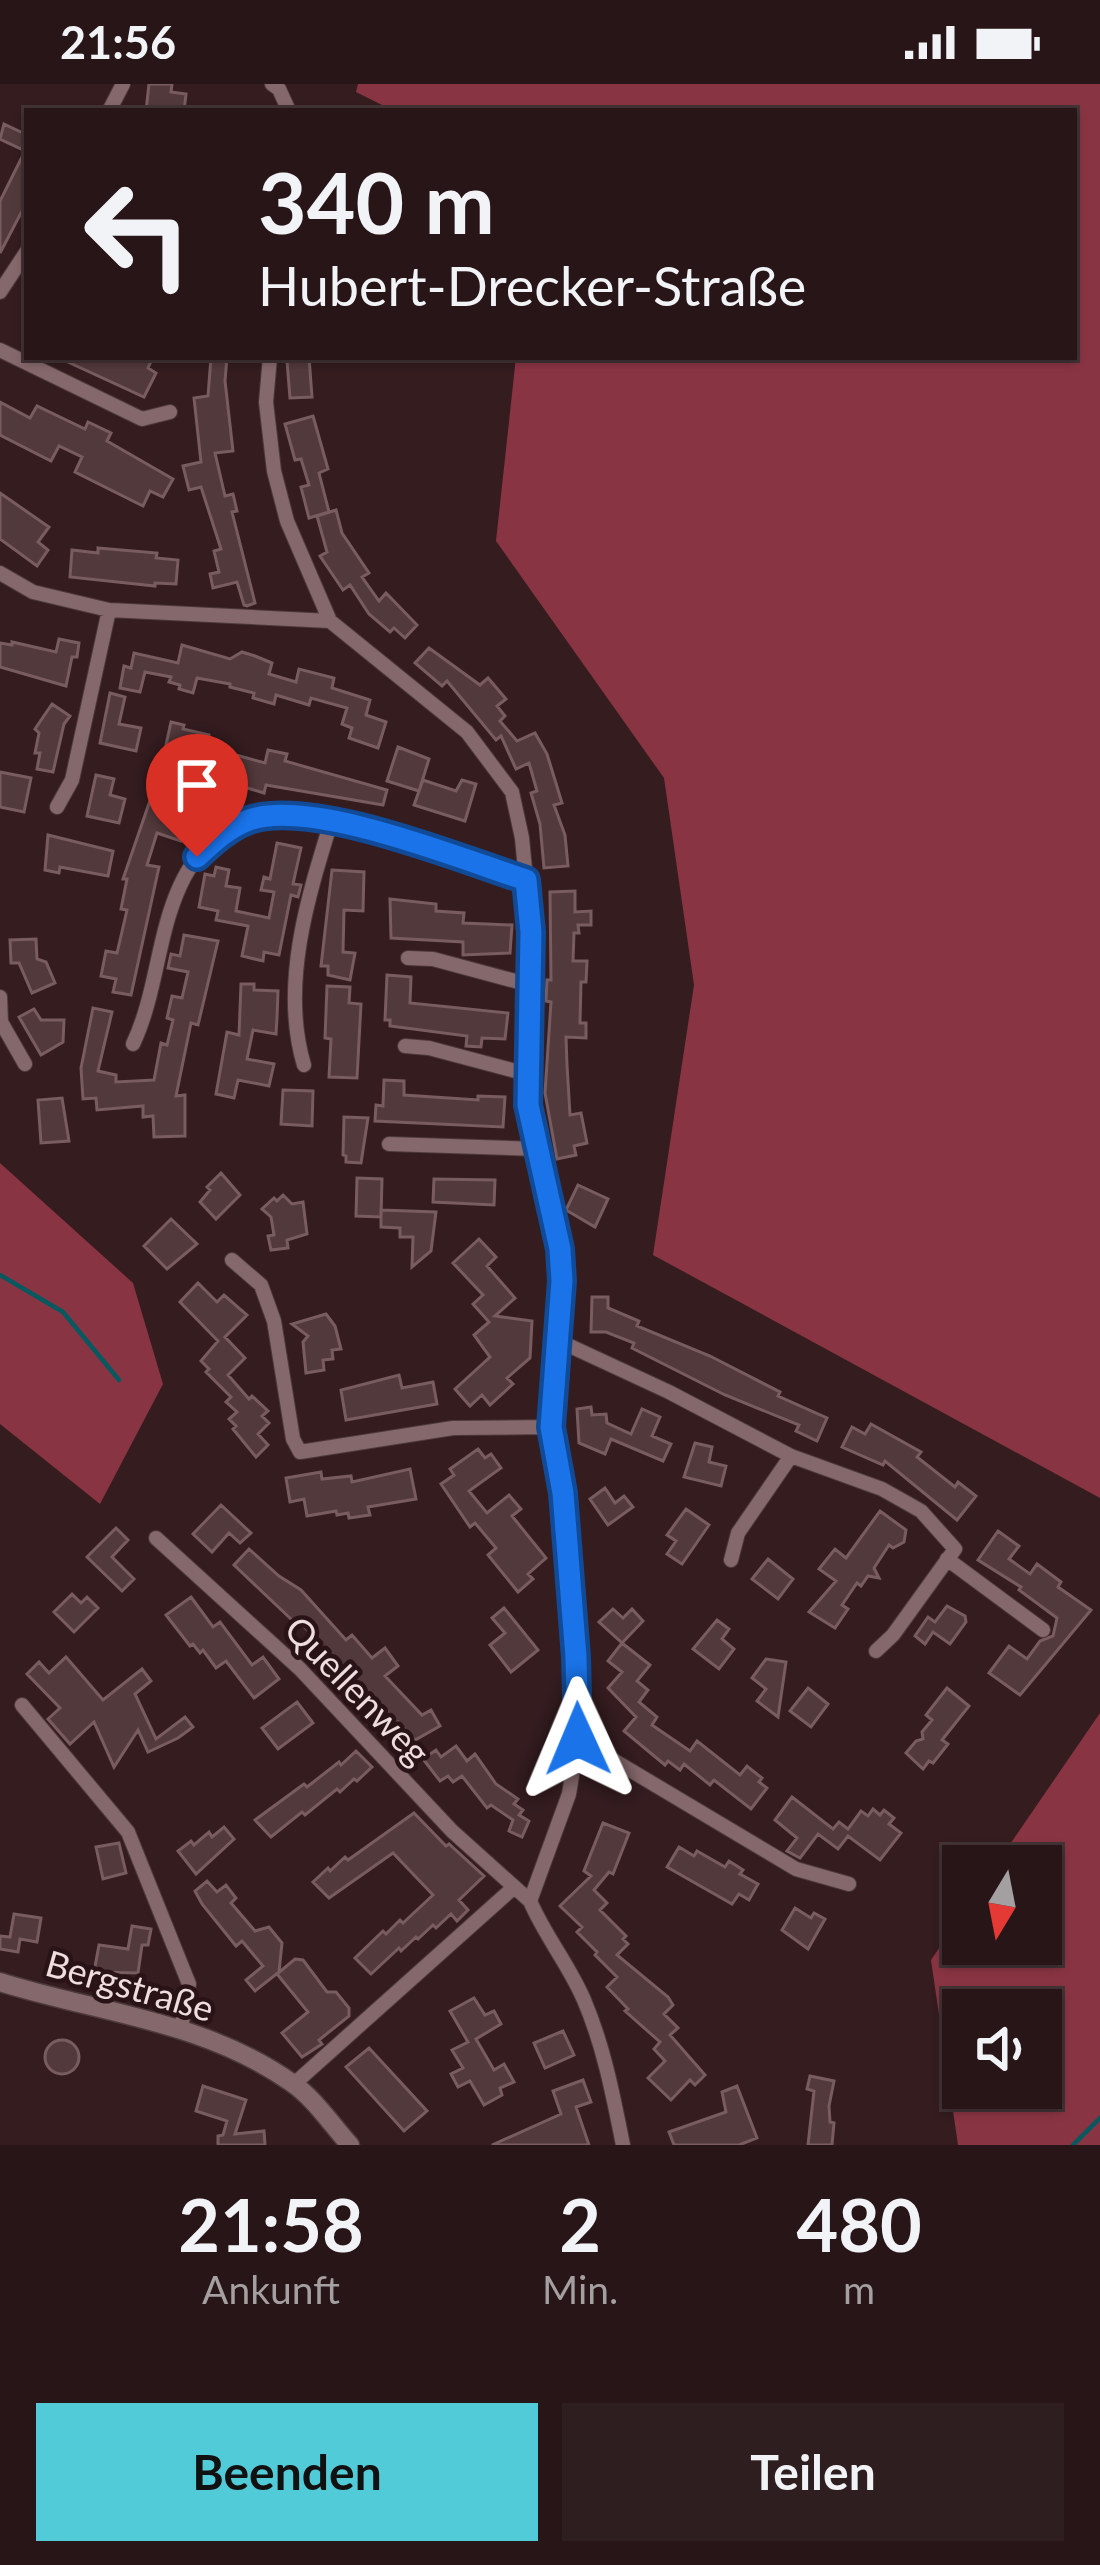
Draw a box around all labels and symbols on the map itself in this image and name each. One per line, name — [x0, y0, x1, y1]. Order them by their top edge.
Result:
pin — [146, 734, 248, 857]
street label: Quellenweg — [276, 1607, 440, 1773]
position arrow — [515, 1676, 641, 1802]
north arrow — [942, 1845, 1062, 1965]
street label: Bergstraße — [41, 1940, 219, 2030]

